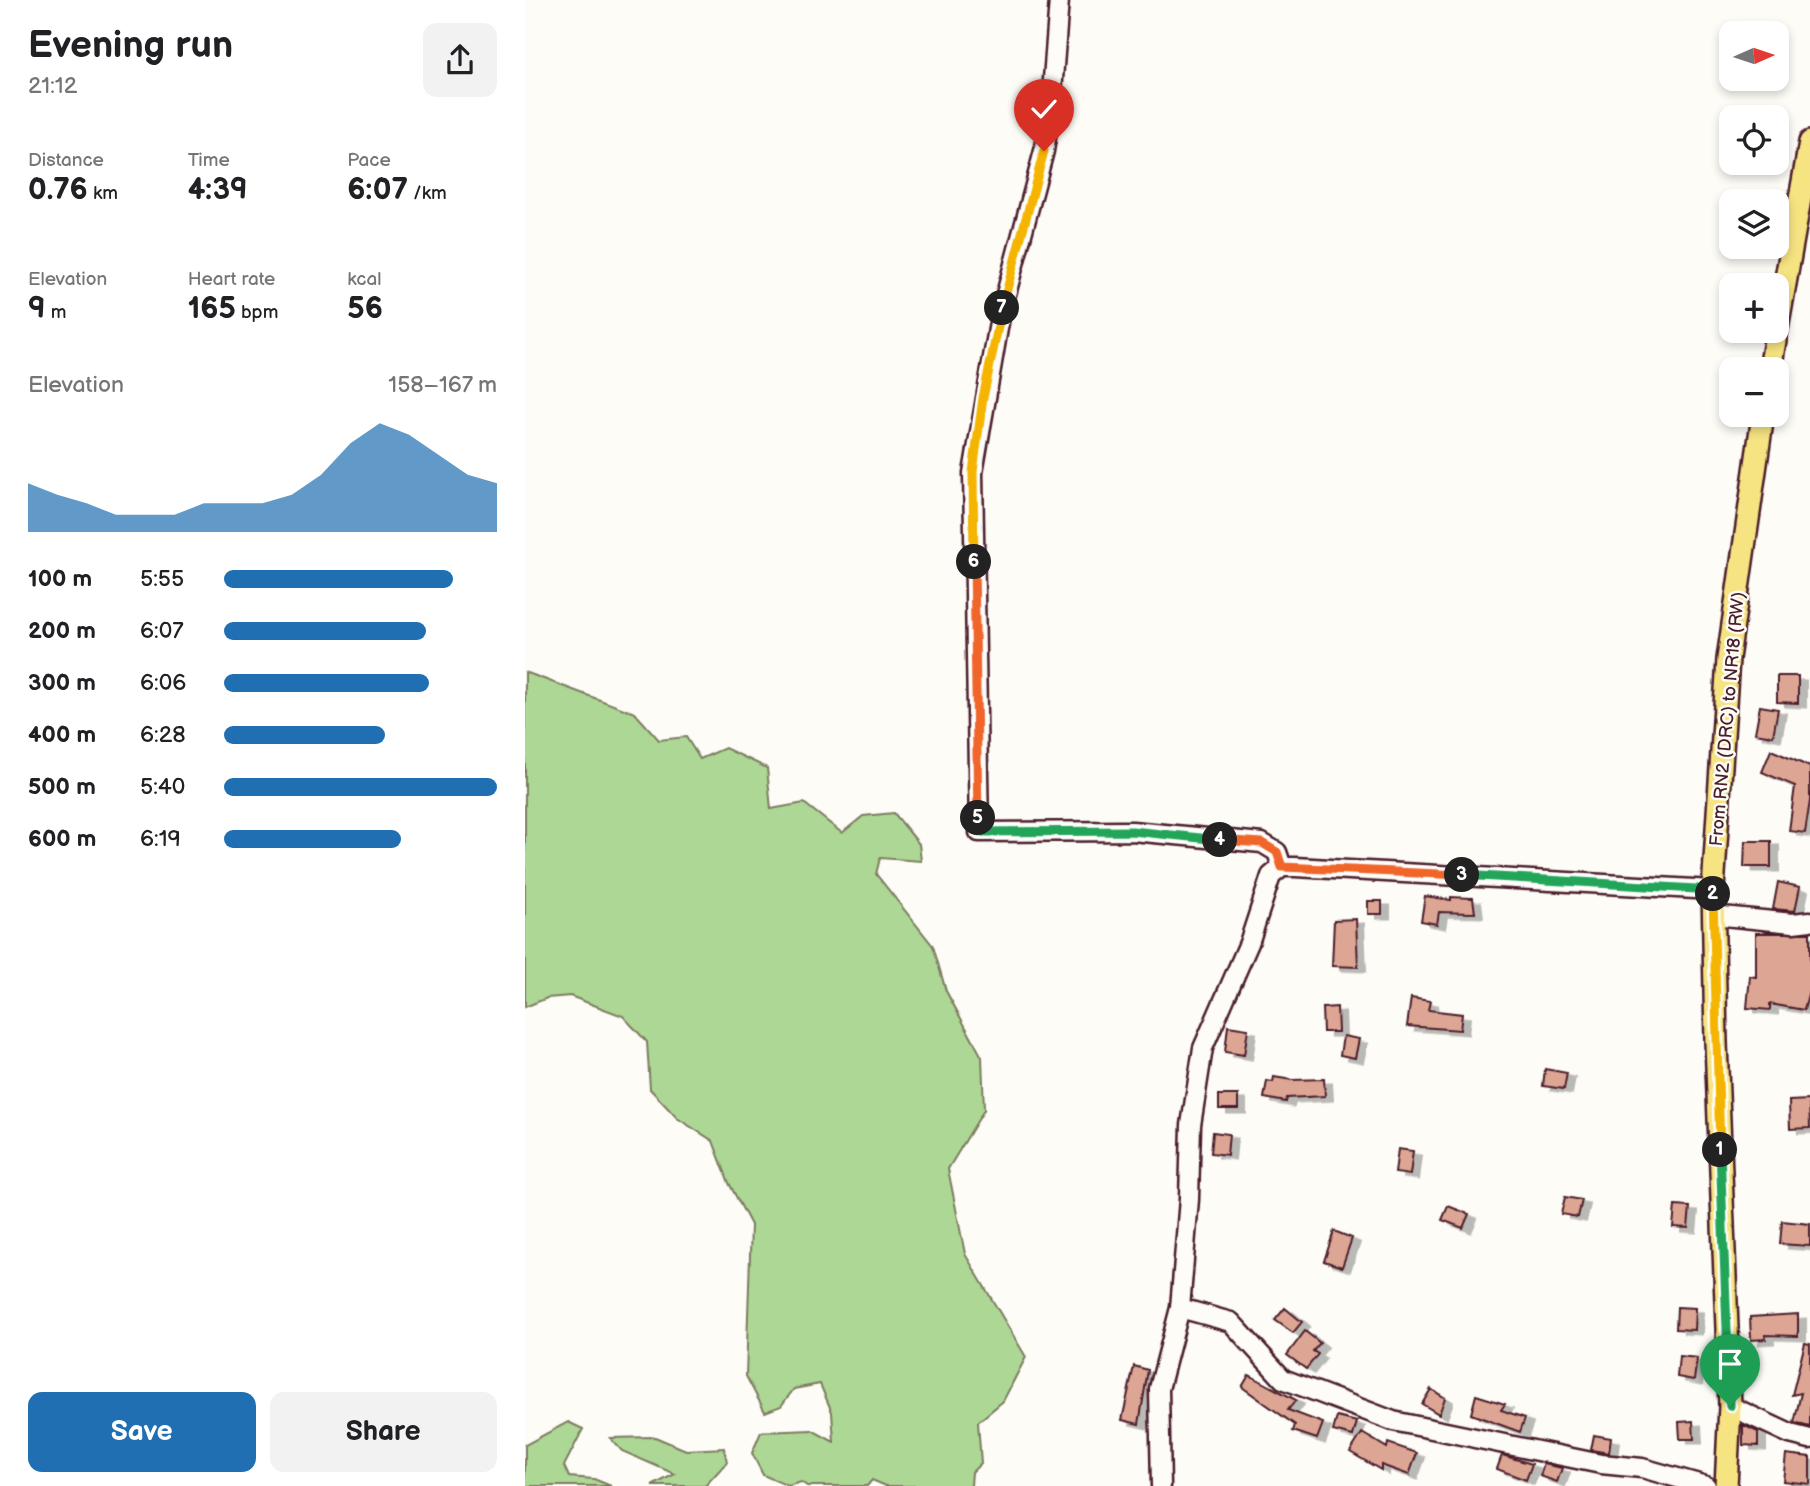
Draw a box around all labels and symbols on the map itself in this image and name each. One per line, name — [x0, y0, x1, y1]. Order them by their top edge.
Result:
north arrow — [1719, 21, 1789, 91]
pin — [1014, 79, 1074, 151]
pin: 7 — [985, 290, 1019, 326]
pin: 6 — [957, 544, 991, 580]
street label: From RN2 (DRC) to NR18 (RW) — [1706, 591, 1749, 847]
pin: 5 — [960, 800, 995, 836]
pin: 4 — [1203, 822, 1237, 858]
pin: 3 — [1445, 858, 1479, 892]
pin: 2 — [1695, 876, 1731, 912]
pin: 1 — [1703, 1132, 1737, 1168]
pin — [1700, 1334, 1760, 1406]

